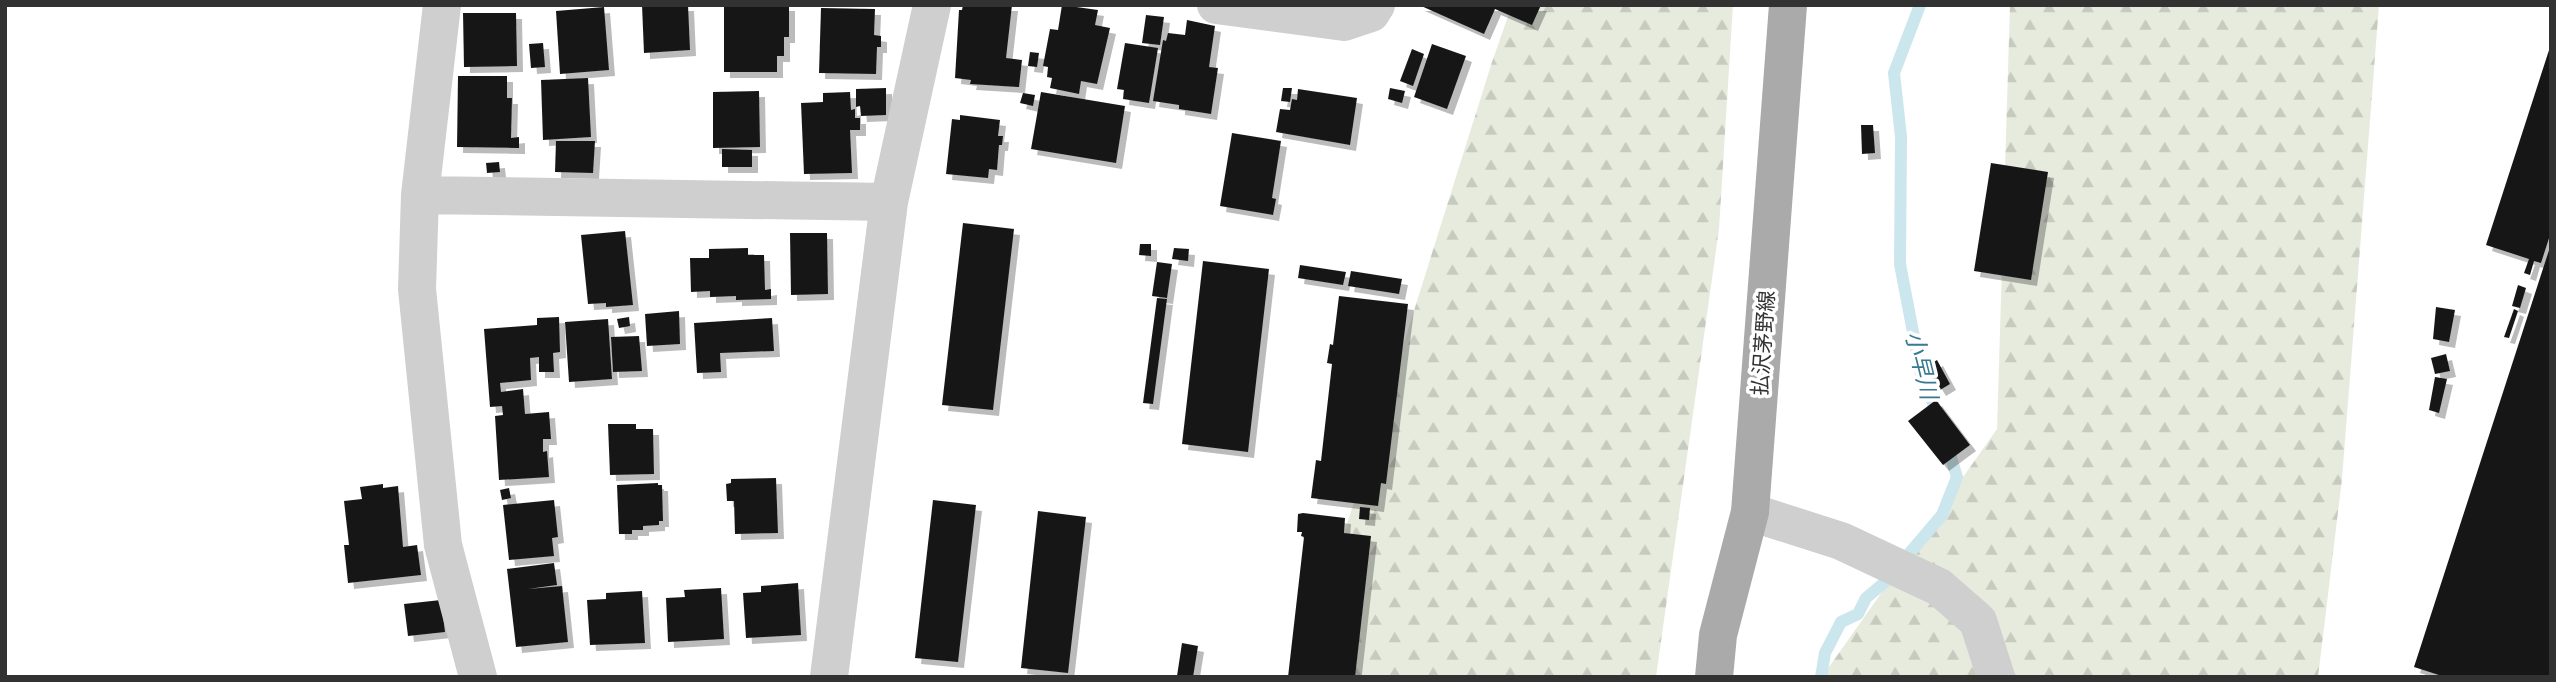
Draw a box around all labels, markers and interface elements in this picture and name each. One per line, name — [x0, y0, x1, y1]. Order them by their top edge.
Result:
street label: 払沢茅野線 — [1746, 290, 1780, 396]
water label: 小早川 — [1900, 328, 1945, 405]

